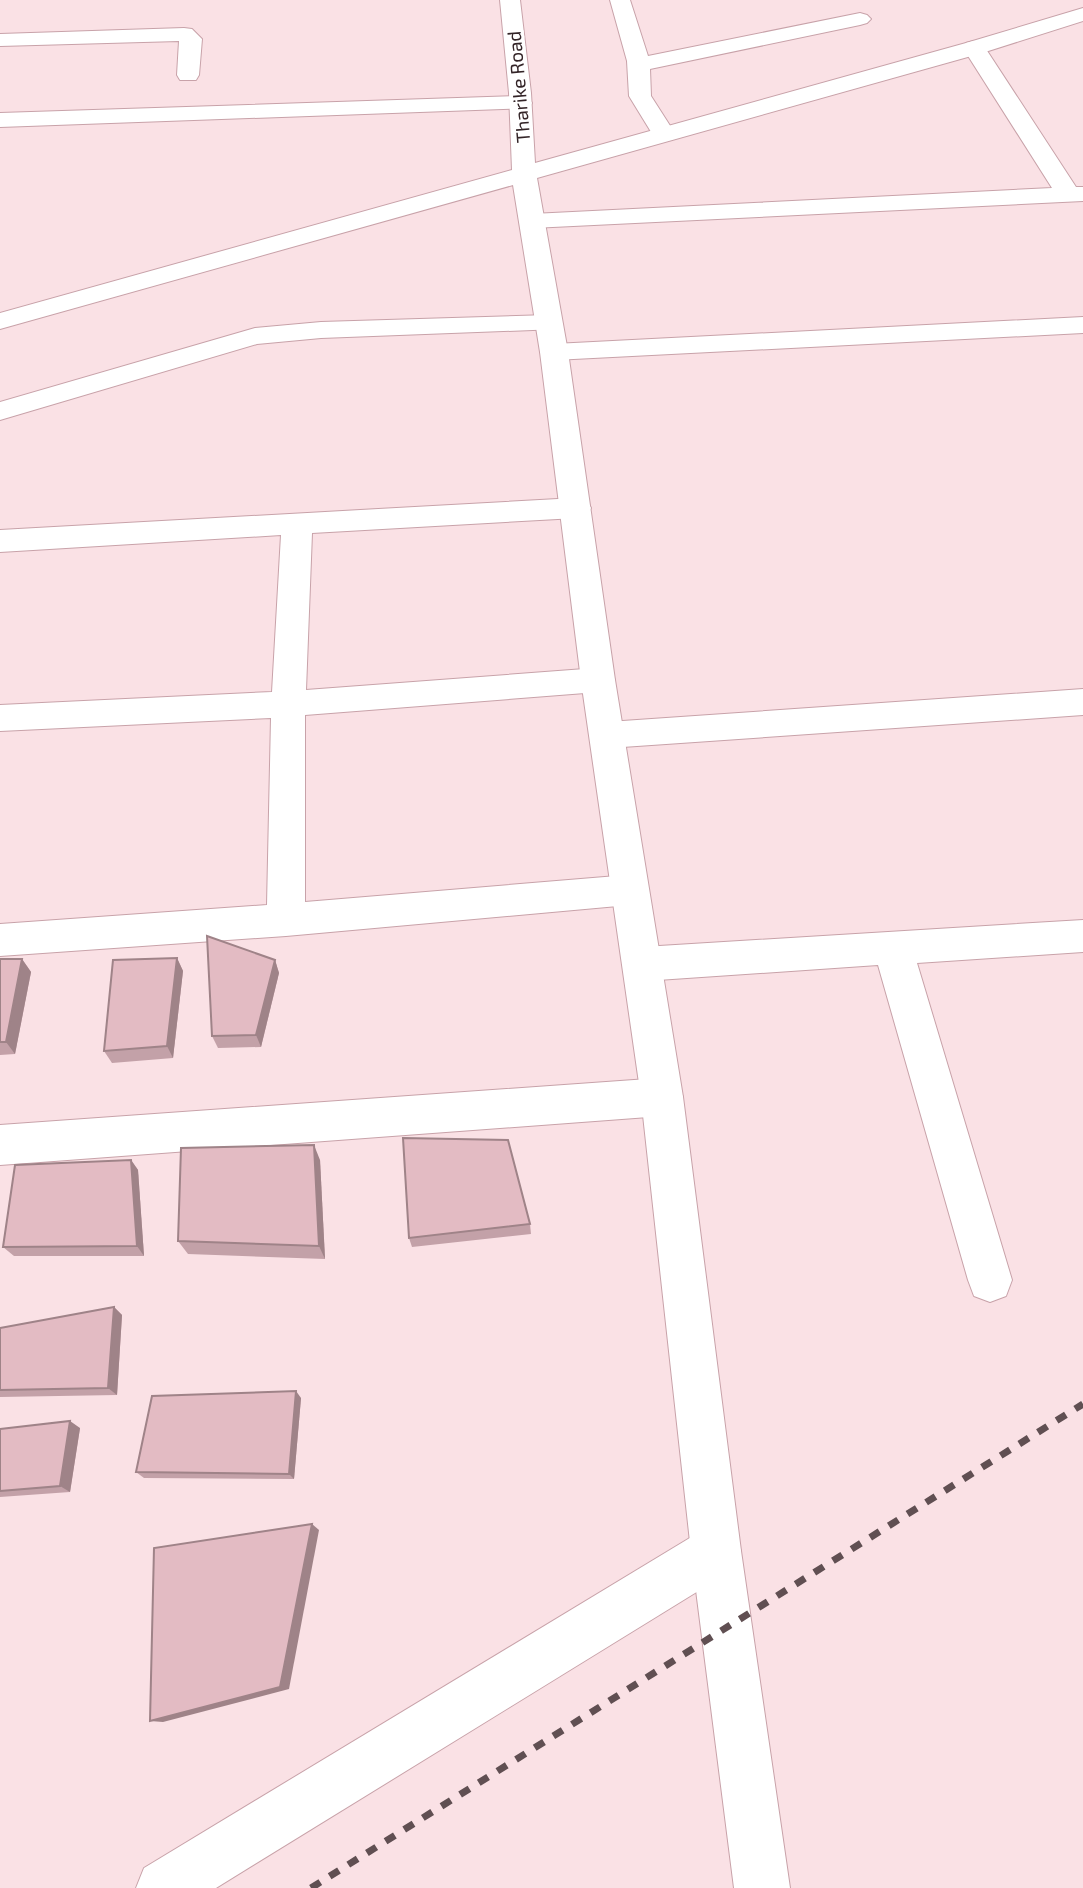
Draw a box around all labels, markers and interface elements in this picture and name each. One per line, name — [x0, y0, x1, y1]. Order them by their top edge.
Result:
street label: Tharike Road — [502, 30, 534, 144]

